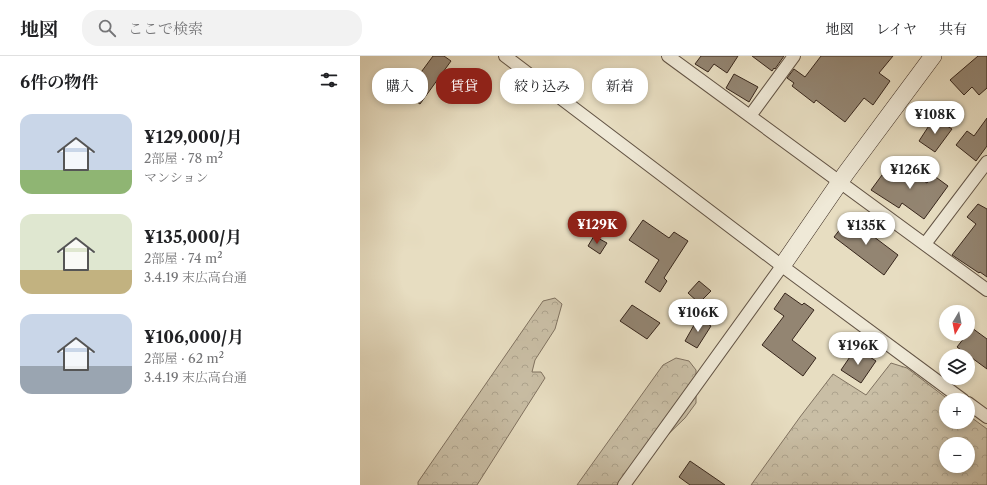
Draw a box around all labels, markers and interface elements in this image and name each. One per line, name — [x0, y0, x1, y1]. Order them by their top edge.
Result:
search box — [82, 10, 362, 46]
icon: search — [96, 17, 118, 39]
text: 地図 — [20, 18, 58, 41]
text: ここで検索 — [128, 19, 203, 38]
text: 地図 — [826, 20, 854, 38]
text: レイヤ — [876, 20, 917, 38]
text: 共有 — [939, 20, 967, 38]
chip: 購入 — [372, 68, 428, 104]
chip: 賃貸 — [436, 68, 492, 104]
chip: 絞り込み — [500, 68, 584, 104]
chip: 新着 — [592, 68, 648, 104]
icon: filters — [318, 69, 340, 91]
text: 6件の物件 — [20, 72, 98, 92]
pin: ¥108K — [907, 101, 963, 135]
text: ¥108K — [914, 106, 956, 122]
text: ¥129,000/月 — [144, 127, 243, 147]
icon: home — [52, 130, 100, 178]
text: 2部屋 · 78 m² — [144, 150, 223, 166]
pin: ¥126K — [882, 156, 938, 190]
text: ¥126K — [890, 161, 930, 177]
text: マンション — [144, 169, 208, 185]
pin: ¥129K — [569, 211, 625, 245]
pin: ¥135K — [838, 212, 894, 246]
text: ¥129K — [577, 216, 617, 232]
text: ¥135K — [846, 217, 886, 233]
text: ¥135,000/月 — [144, 227, 242, 247]
icon: home — [52, 230, 100, 278]
text: 2部屋 · 74 m² — [144, 250, 222, 266]
text: 3.4.19 末広高台通 — [144, 269, 247, 285]
pin: ¥106K — [670, 299, 726, 333]
text: ¥106K — [677, 304, 719, 320]
north arrow — [939, 305, 975, 341]
map controls — [939, 305, 975, 473]
text: ¥106,000/月 — [144, 327, 244, 347]
icon: home — [52, 330, 100, 378]
pin: ¥196K — [830, 332, 886, 366]
text: ¥196K — [838, 337, 878, 353]
button: layers — [939, 349, 975, 385]
text: 2部屋 · 62 m² — [144, 350, 224, 366]
text: 3.4.19 末広高台通 — [144, 369, 247, 385]
button: + — [939, 393, 975, 429]
button: − — [939, 437, 975, 473]

